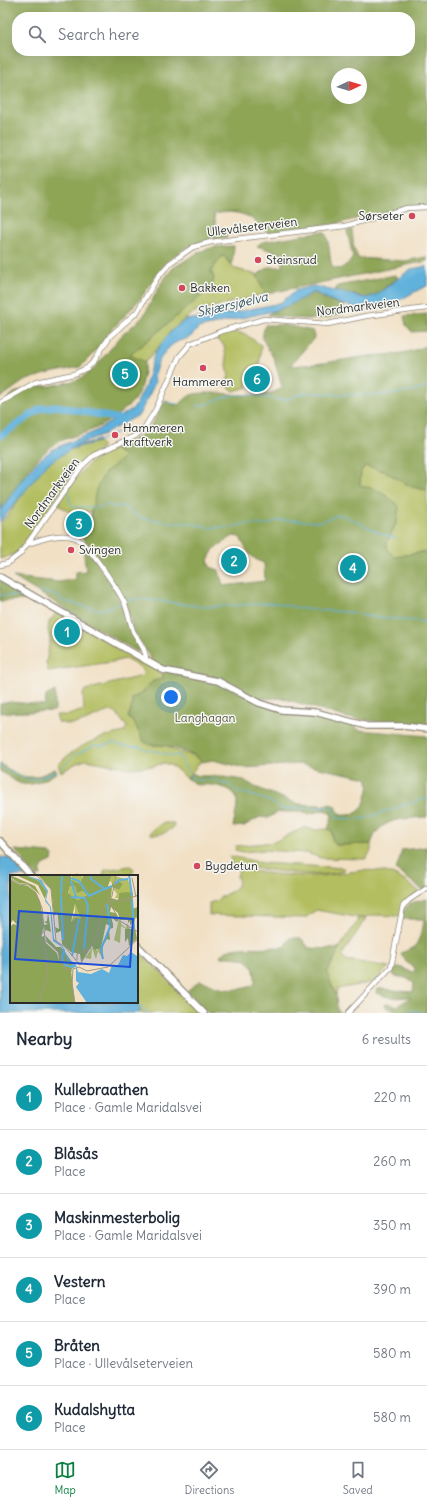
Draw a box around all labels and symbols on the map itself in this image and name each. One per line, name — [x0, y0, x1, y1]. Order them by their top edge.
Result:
north arrow — [331, 68, 367, 104]
place label: Sørseter — [358, 208, 404, 223]
marker: Sørseter — [407, 211, 417, 221]
street label: Ullevålseterveien — [206, 214, 298, 239]
place label: Steinsrud — [266, 252, 317, 267]
marker: Steinsrud — [253, 255, 263, 265]
place label: Bakken — [190, 280, 230, 295]
marker: Bakken — [177, 283, 187, 293]
water label: Skjærsjøelva — [195, 288, 270, 321]
street label: Nordmarkveien — [316, 294, 400, 319]
pin: 5 — [112, 359, 138, 389]
marker: Hammeren — [198, 363, 208, 373]
pin: 6 — [244, 364, 270, 394]
place label: Hammeren — [173, 374, 234, 389]
place label: Hammeren kraftverk — [123, 420, 184, 449]
marker: Hammeren kraftverk — [110, 430, 120, 440]
street label: Nordmarkveien — [21, 454, 82, 531]
pin: 3 — [66, 509, 92, 539]
place label: Svingen — [79, 542, 121, 557]
marker: Svingen — [66, 545, 76, 555]
pin: 2 — [221, 546, 247, 576]
pin: 4 — [340, 553, 366, 583]
pin: 1 — [54, 617, 80, 647]
your location — [161, 687, 181, 707]
park label: Langhagan — [174, 710, 236, 725]
place label: Bygdetun — [205, 858, 258, 873]
marker: Bygdetun — [192, 861, 202, 871]
inset map — [10, 875, 138, 1003]

